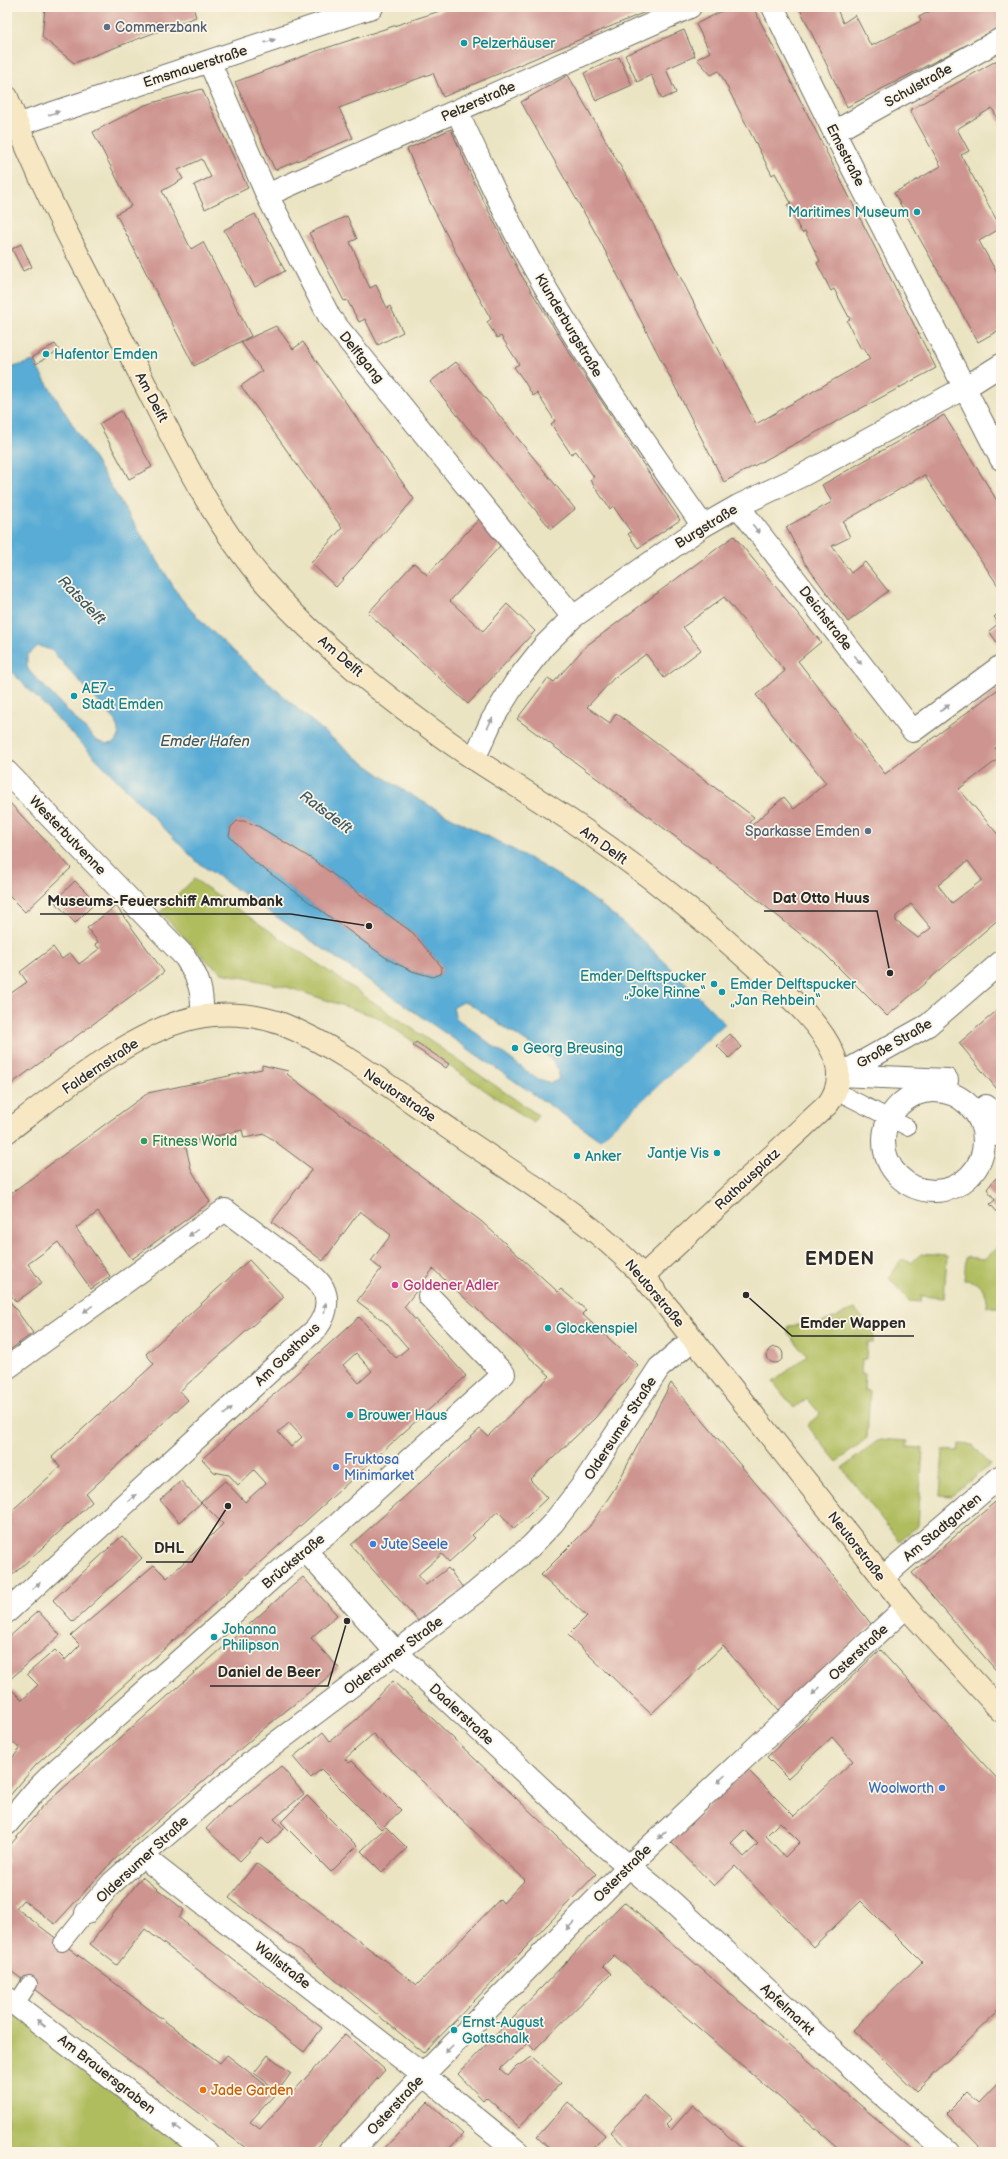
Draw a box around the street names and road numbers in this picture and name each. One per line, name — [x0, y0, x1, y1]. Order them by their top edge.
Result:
street label: Emsmauerstraße — [141, 42, 249, 91]
street label: Schulstraße — [882, 60, 955, 111]
street label: Pelzerstraße — [438, 78, 518, 125]
street label: Emsstraße — [823, 121, 869, 189]
street label: Klunderburgstraße — [531, 270, 606, 380]
street label: Delftgang — [336, 328, 388, 387]
street label: Am Delft — [131, 369, 172, 426]
street label: Burgstraße — [672, 501, 741, 552]
street label: Deichstraße — [795, 583, 856, 654]
street label: Am Delft — [315, 632, 367, 681]
street label: Westerbutvenne — [26, 792, 110, 878]
street label: Am Delft — [577, 823, 631, 869]
street label: Große Straße — [853, 1015, 935, 1072]
street label: Faldernstraße — [59, 1035, 142, 1098]
street label: Neutorstraße — [360, 1065, 439, 1126]
street label: Rathausplatz — [711, 1145, 784, 1214]
street label: Neutorstraße — [621, 1256, 688, 1331]
street label: Am Gasthaus — [251, 1319, 323, 1390]
street label: Oldersumer Straße — [581, 1373, 660, 1483]
street label: Am Stadtgarten — [900, 1490, 985, 1565]
street label: Neutorstraße — [824, 1508, 889, 1584]
street label: Brückstraße — [258, 1530, 328, 1593]
street label: Oldersumer Straße — [340, 1613, 446, 1698]
street label: Osterstraße — [825, 1621, 892, 1684]
street label: Daalerstraße — [426, 1680, 498, 1749]
street label: Oldersumer Straße — [93, 1812, 192, 1906]
street label: Osterstraße — [590, 1841, 655, 1906]
street label: Wallstraße — [251, 1938, 314, 1992]
street label: Apfelmarkt — [757, 1980, 819, 2039]
street label: Am Brauersgraben — [55, 2031, 159, 2118]
street label: Osterstraße — [364, 2072, 427, 2139]

